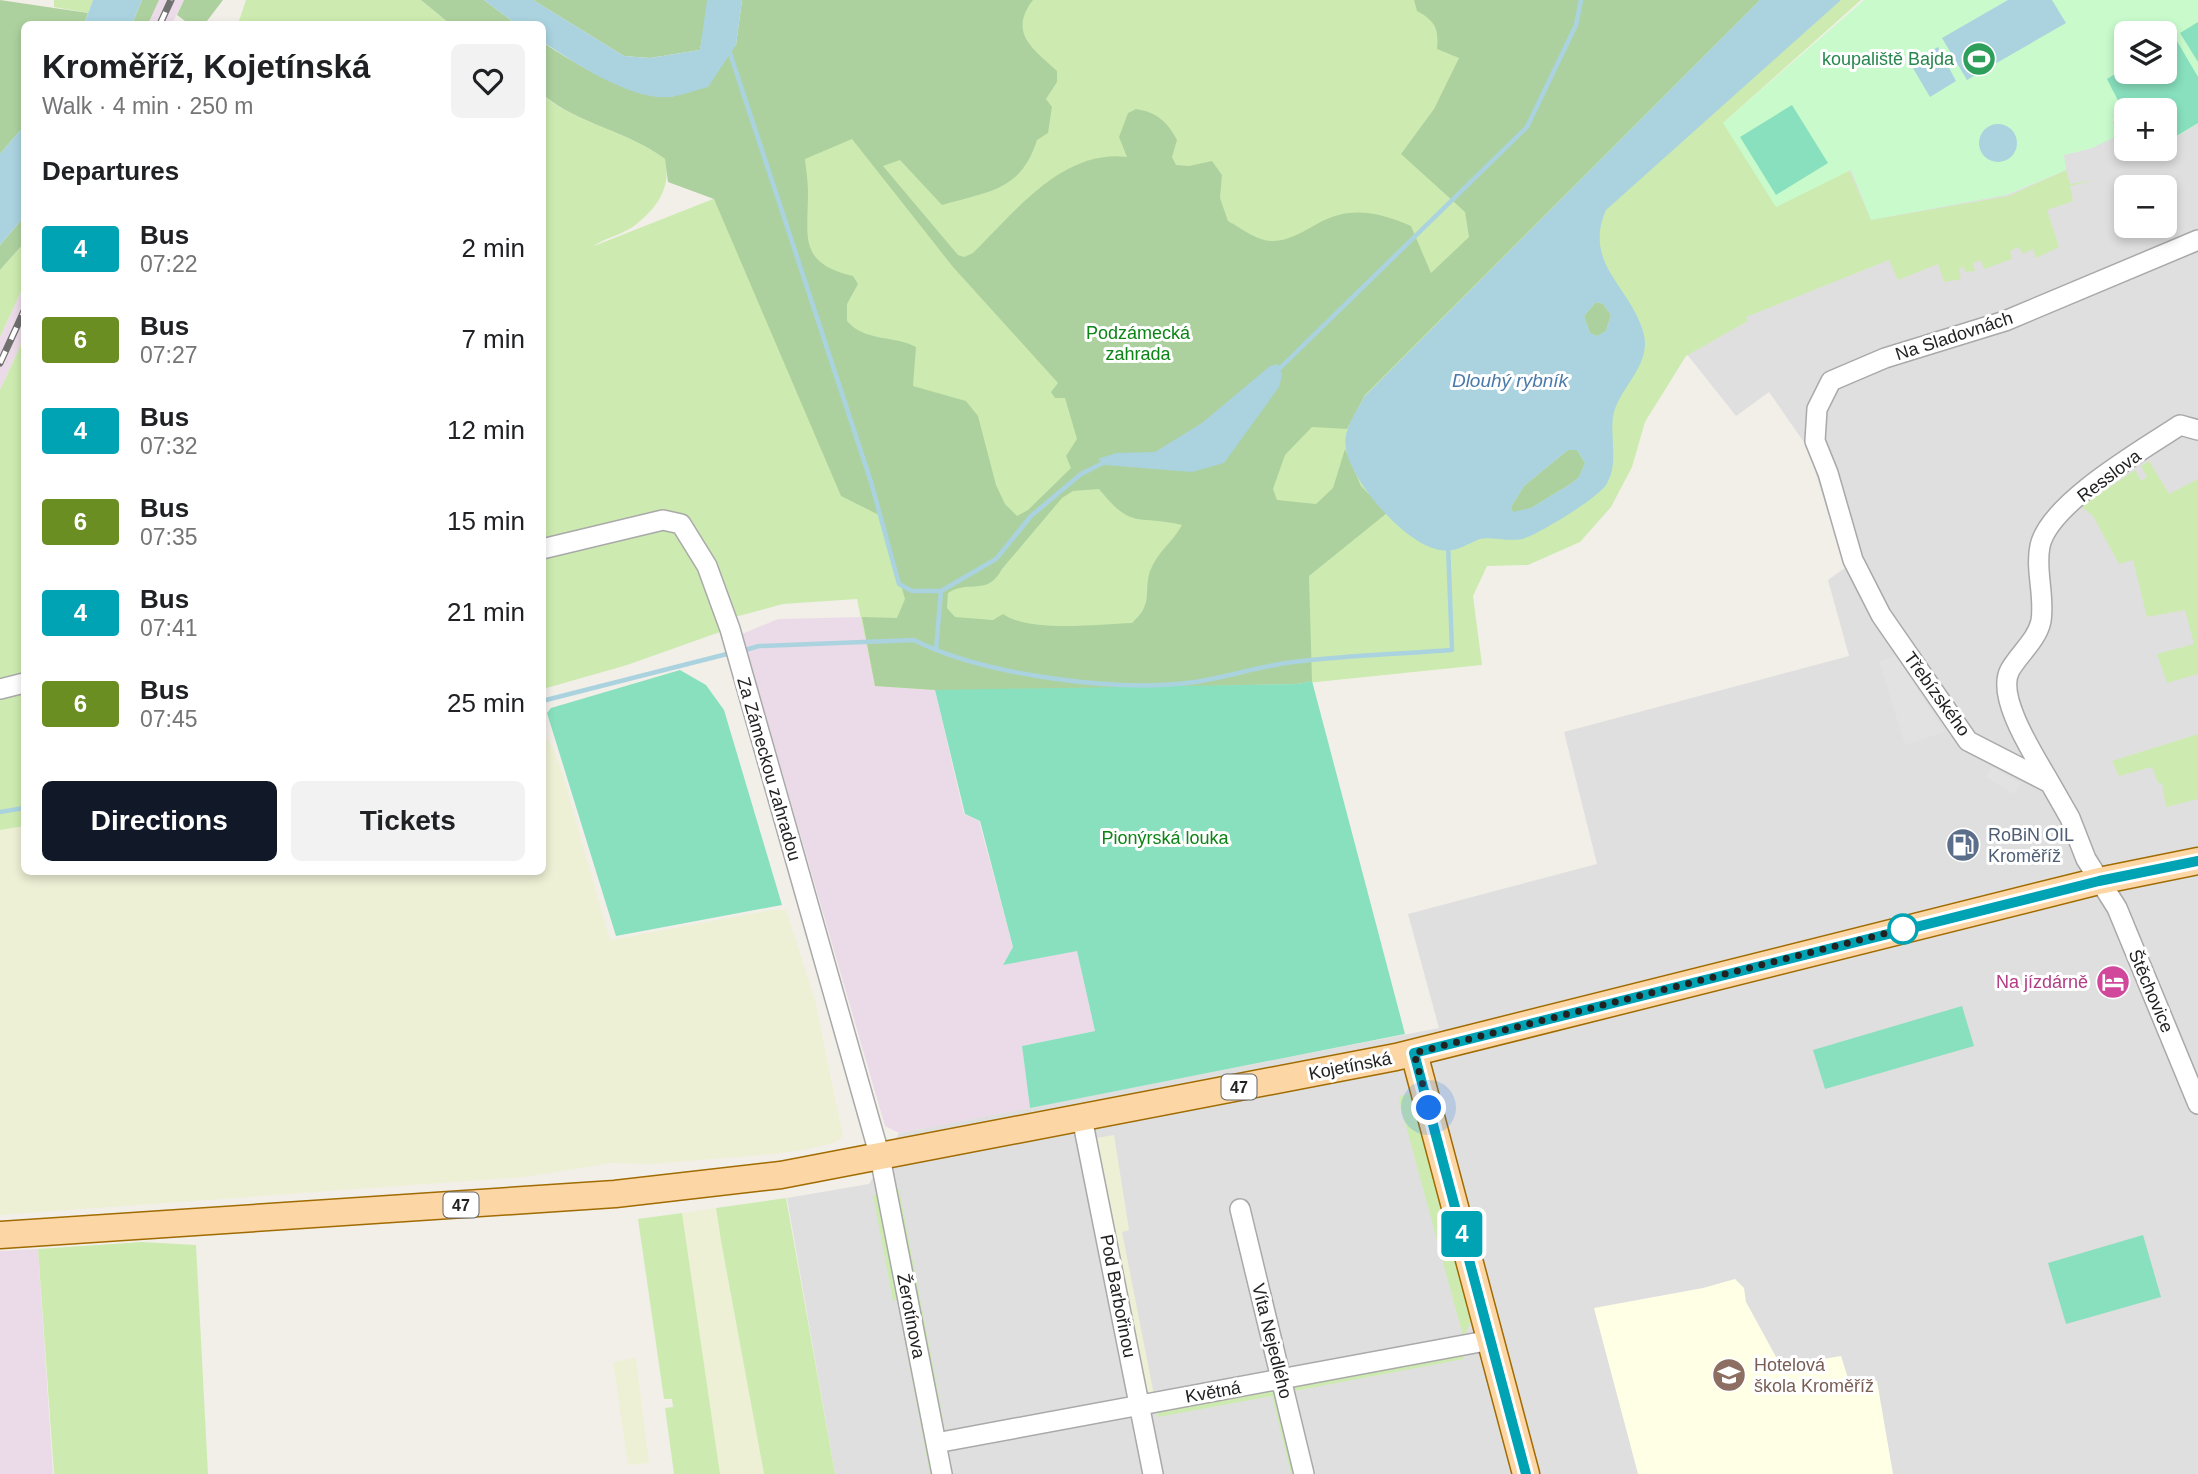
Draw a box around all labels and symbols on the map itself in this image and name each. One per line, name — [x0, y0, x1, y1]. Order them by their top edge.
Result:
sports icon: koupaliště Bajda — [1960, 40, 1998, 78]
place label: koupaliště Bajda — [1822, 49, 1955, 69]
street label: Na Sladovnách — [1893, 308, 2015, 364]
park label: Podzámecká zahrada — [1086, 323, 1191, 364]
water label: Dlouhý rybník — [1452, 370, 1570, 391]
street label: Resslova — [2073, 445, 2145, 506]
street label: Třebízského — [1900, 648, 1974, 740]
street label: Za Zámeckou zahradou — [733, 675, 805, 863]
place label: RoBiN OIL Kroměříž — [1988, 825, 2074, 866]
fuel station icon: RoBiN OIL Kroměříž — [1944, 826, 1982, 864]
park label: Pionýrská louka — [1101, 828, 1230, 848]
unlabelled marker — [1888, 914, 1918, 944]
street label: Štěchovice — [2125, 946, 2178, 1035]
hotel icon: Na jízdárně — [2094, 963, 2132, 1001]
place label: Na jízdárně — [1996, 972, 2088, 992]
street label: Kojetínská — [1307, 1048, 1394, 1084]
road number: 47 — [1222, 1074, 1256, 1100]
your location — [1411, 1090, 1446, 1125]
road number: 47 — [444, 1192, 478, 1218]
line badge: 4 — [1439, 1211, 1485, 1257]
street label: Pod Barbořinou — [1096, 1233, 1140, 1359]
street label: Žerotínova — [893, 1272, 929, 1361]
street label: Víta Nejedlého — [1248, 1281, 1296, 1401]
place label: Hotelová škola Kroměříž — [1754, 1355, 1874, 1396]
school or university icon: Hotelová škola Kroměříž — [1710, 1356, 1748, 1394]
street label: Květná — [1184, 1377, 1243, 1407]

